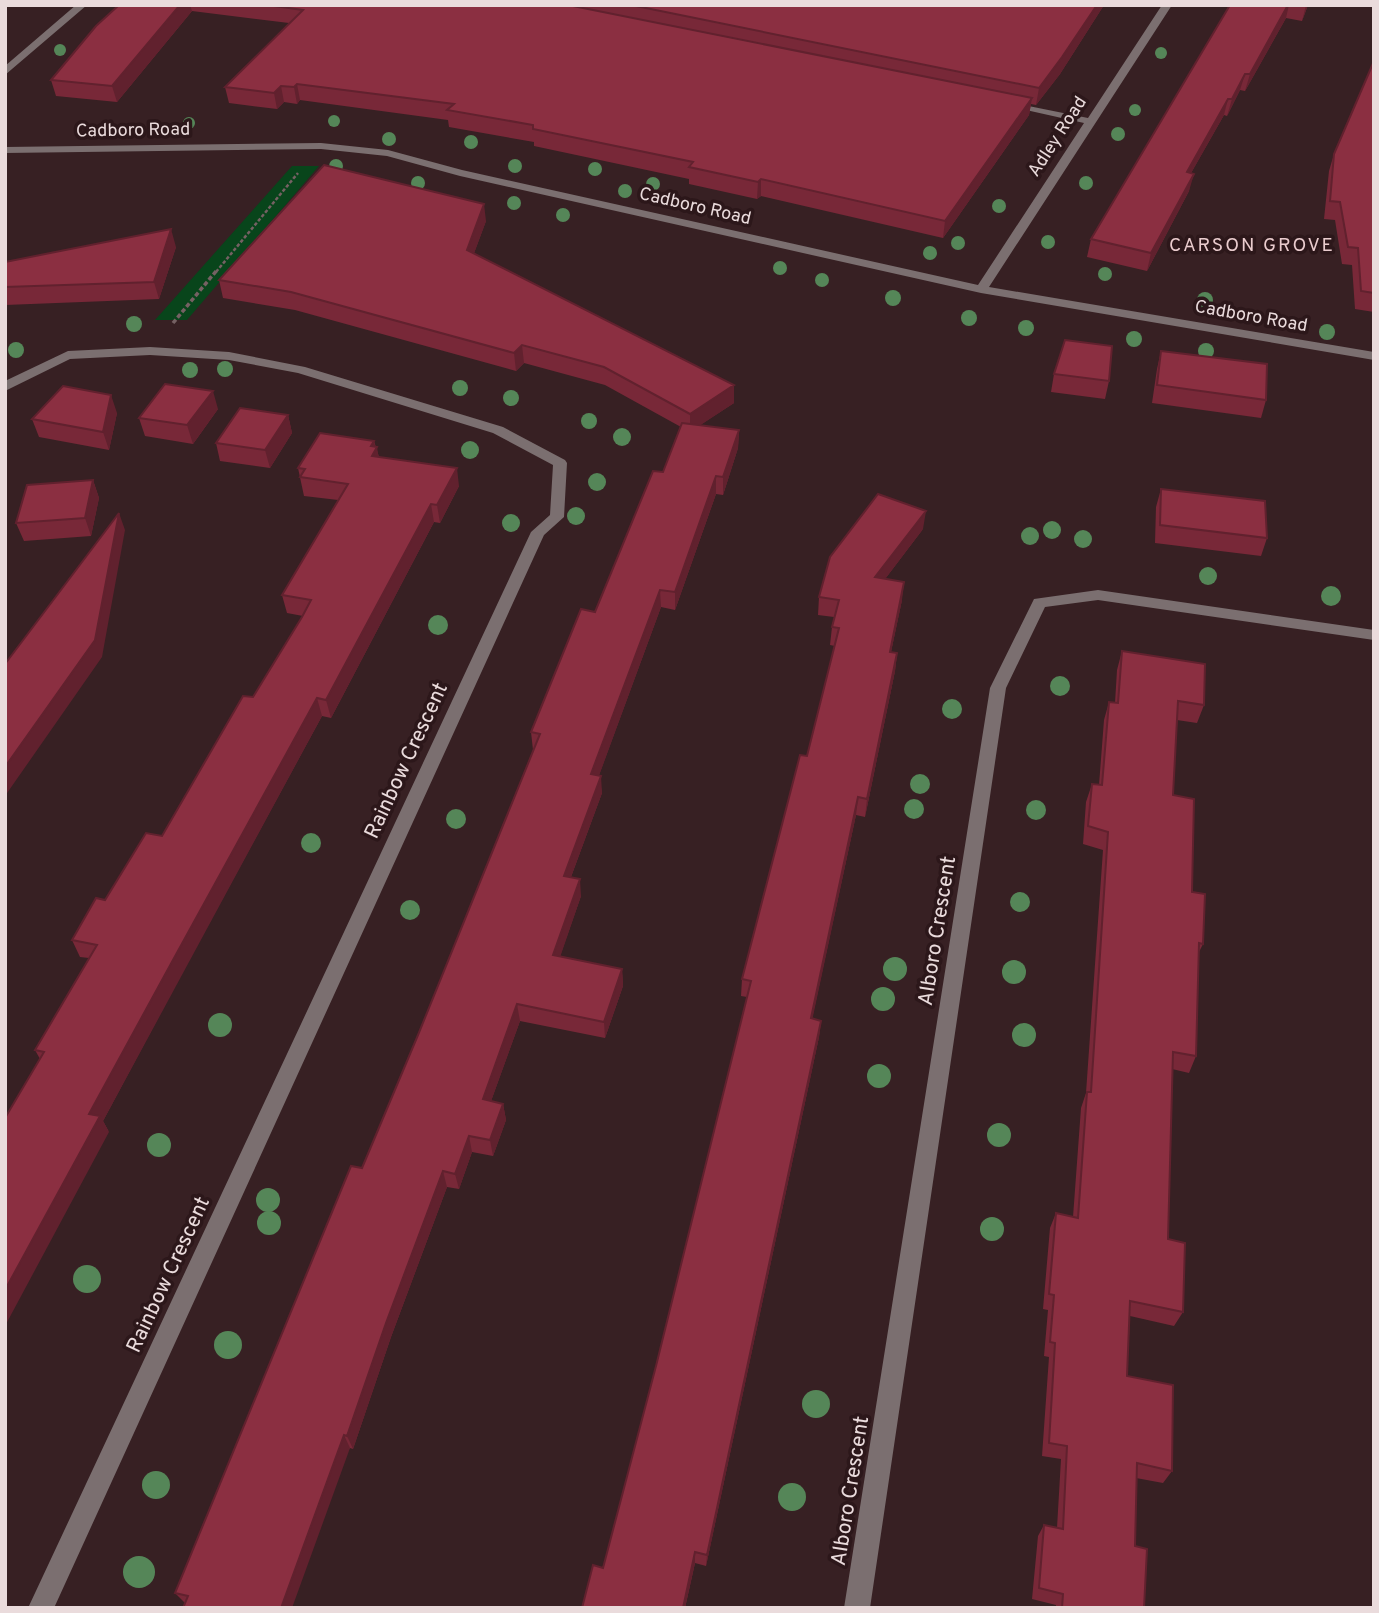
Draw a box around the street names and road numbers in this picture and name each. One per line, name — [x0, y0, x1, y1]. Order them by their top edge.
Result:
street label: Adley Road — [1023, 92, 1093, 182]
street label: Cadboro Road — [76, 119, 190, 143]
street label: Cadboro Road — [637, 183, 753, 231]
street label: Cadboro Road — [1193, 296, 1309, 338]
street label: Rainbow Crescent — [359, 679, 455, 843]
street label: Alboro Crescent — [913, 854, 963, 1008]
street label: Rainbow Crescent — [121, 1193, 217, 1357]
street label: Alboro Crescent — [826, 1414, 876, 1568]

